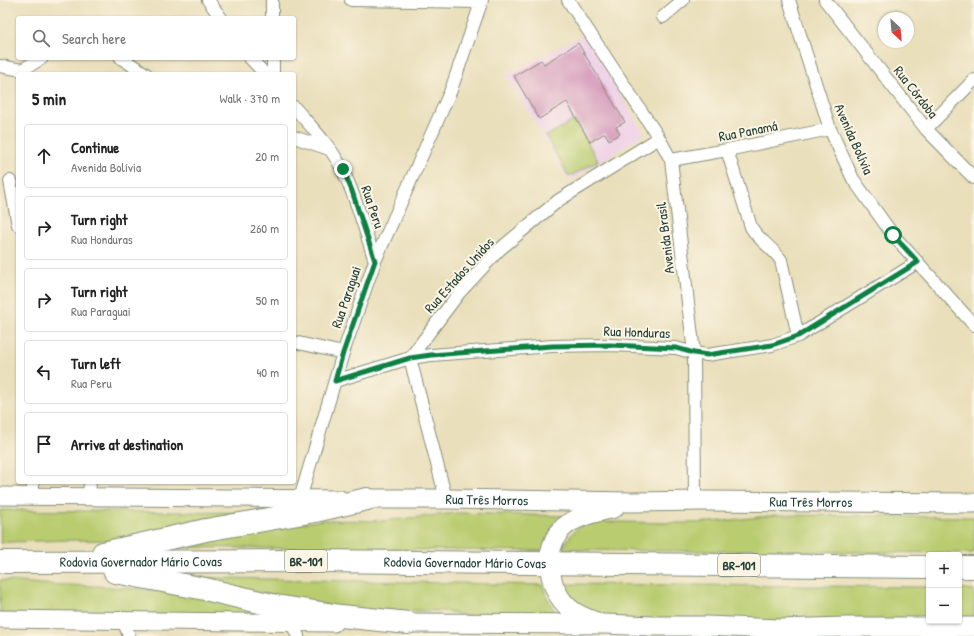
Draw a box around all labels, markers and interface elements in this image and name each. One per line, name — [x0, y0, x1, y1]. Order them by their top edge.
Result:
north arrow — [878, 12, 914, 48]
search box — [16, 16, 296, 60]
icon: search — [30, 27, 52, 49]
text: Search here — [62, 28, 126, 49]
street label: Rua Córdoba — [890, 62, 943, 122]
text: 5 min — [32, 87, 66, 110]
text: Walk · 370 m — [220, 89, 280, 107]
street label: Avenida Bolívia — [830, 100, 879, 178]
street label: Rua Panamá — [717, 115, 780, 146]
text: Continue — [71, 137, 119, 158]
icon: ahead — [33, 145, 55, 167]
text: 20 m — [255, 147, 279, 165]
text: Avenida Bolívia — [71, 158, 141, 176]
route end — [334, 160, 352, 178]
street label: Rua Peru — [357, 183, 390, 231]
street label: Avenida Brasil — [651, 201, 678, 275]
text: Turn right — [71, 209, 127, 230]
icon: right — [33, 217, 55, 239]
text: 260 m — [250, 219, 279, 237]
route start — [884, 226, 902, 244]
text: Rua Honduras — [71, 230, 133, 248]
street label: Rua Estados Unidos — [419, 233, 498, 317]
street label: Rua Paraguai — [326, 263, 366, 331]
text: Turn right — [71, 281, 127, 302]
icon: right — [33, 289, 55, 311]
text: 50 m — [256, 291, 279, 309]
text: Rua Paraguai — [71, 302, 131, 320]
street label: Rua Honduras — [603, 321, 671, 342]
text: Turn left — [71, 353, 121, 374]
icon: left — [33, 361, 55, 383]
text: 40 m — [256, 363, 279, 381]
text: Rua Peru — [71, 374, 112, 392]
icon: arrive — [33, 433, 55, 455]
text: Arrive at destination — [71, 434, 183, 455]
street label: Rua Três Morros — [446, 489, 528, 509]
street label: Rua Três Morros — [770, 491, 852, 511]
road number: BR-101 — [285, 550, 327, 572]
street label: Rodovia Governador Mário Covas — [60, 551, 222, 571]
street label: Rodovia Governador Mário Covas — [384, 552, 546, 572]
map controls — [926, 552, 962, 624]
button: + — [926, 552, 962, 588]
road number: BR-101 — [718, 554, 760, 576]
button: − — [926, 588, 962, 624]

